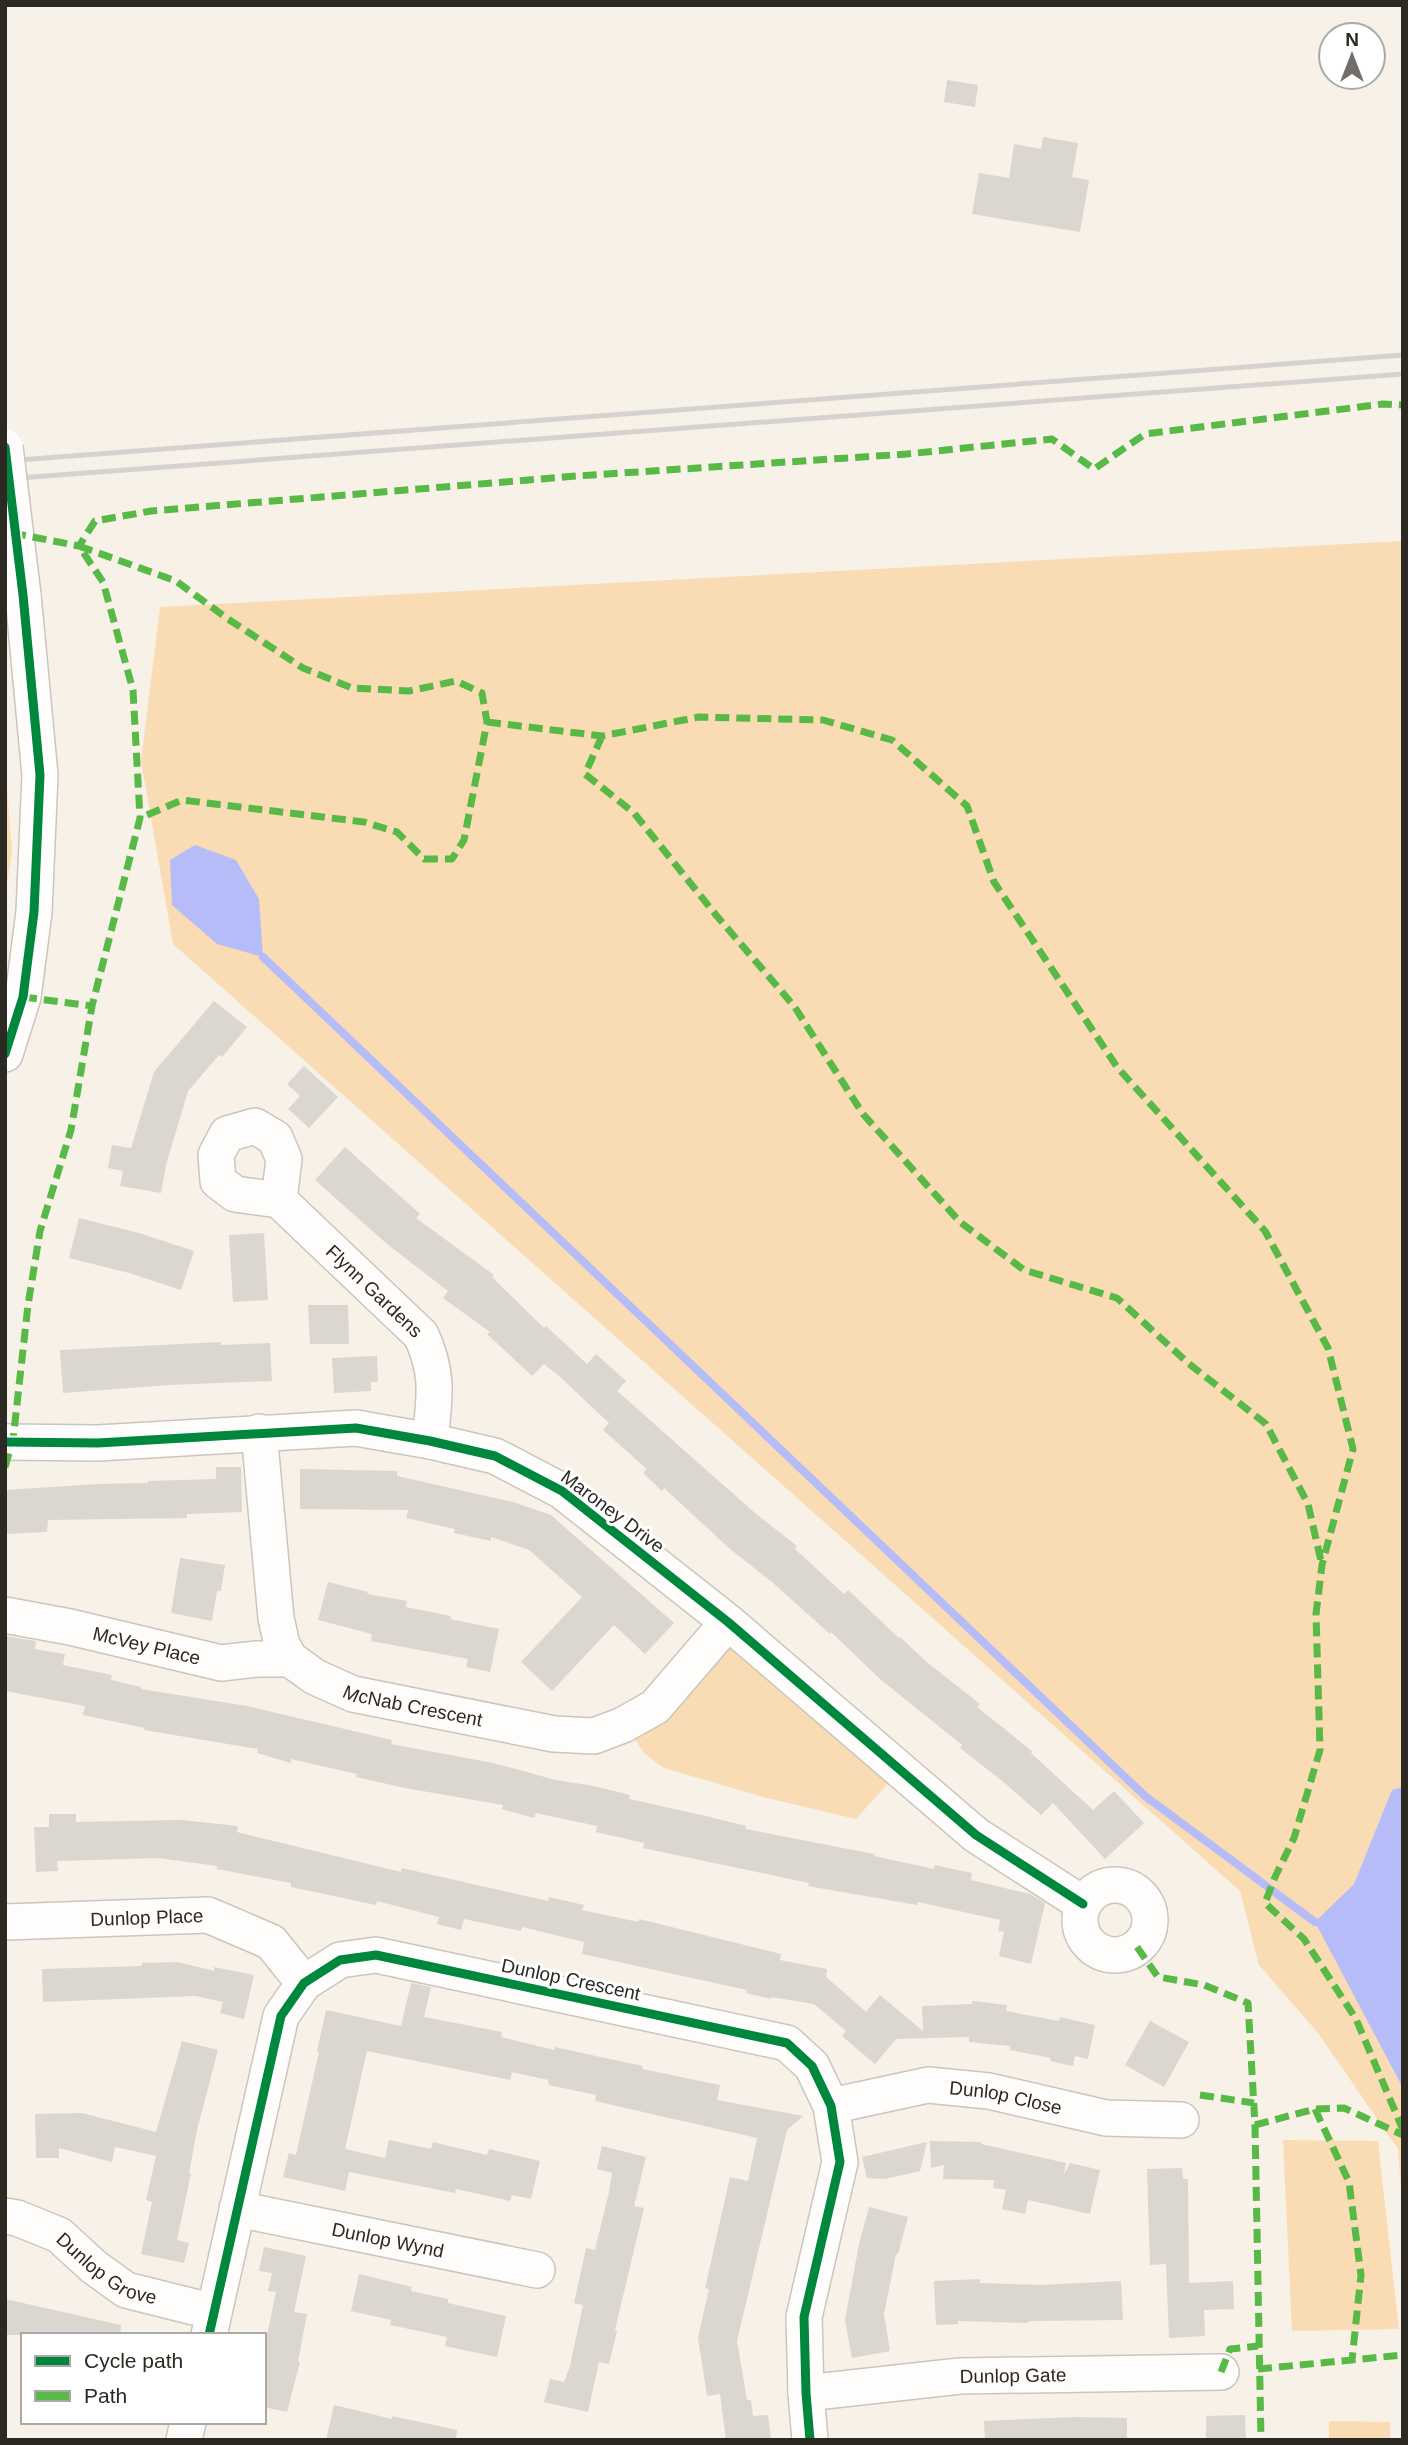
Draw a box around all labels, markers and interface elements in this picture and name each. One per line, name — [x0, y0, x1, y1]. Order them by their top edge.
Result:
north arrow — [1317, 21, 1387, 91]
text: N — [1345, 29, 1359, 50]
street label: Flynn Gardens — [322, 1241, 427, 1342]
street label: Maroney Drive — [557, 1466, 668, 1557]
street label: McVey Place — [91, 1623, 203, 1669]
street label: McNab Crescent — [340, 1681, 485, 1731]
street label: Dunlop Place — [90, 1905, 204, 1930]
street label: Dunlop Crescent — [499, 1955, 643, 2005]
street label: Dunlop Close — [948, 2077, 1064, 2118]
street label: Dunlop Wynd — [330, 2219, 446, 2262]
street label: Dunlop Grove — [52, 2228, 159, 2308]
legend — [21, 2333, 266, 2424]
text: Cycle path — [84, 2349, 183, 2372]
street label: Dunlop Gate — [960, 2364, 1067, 2387]
text: Path — [84, 2384, 127, 2407]

